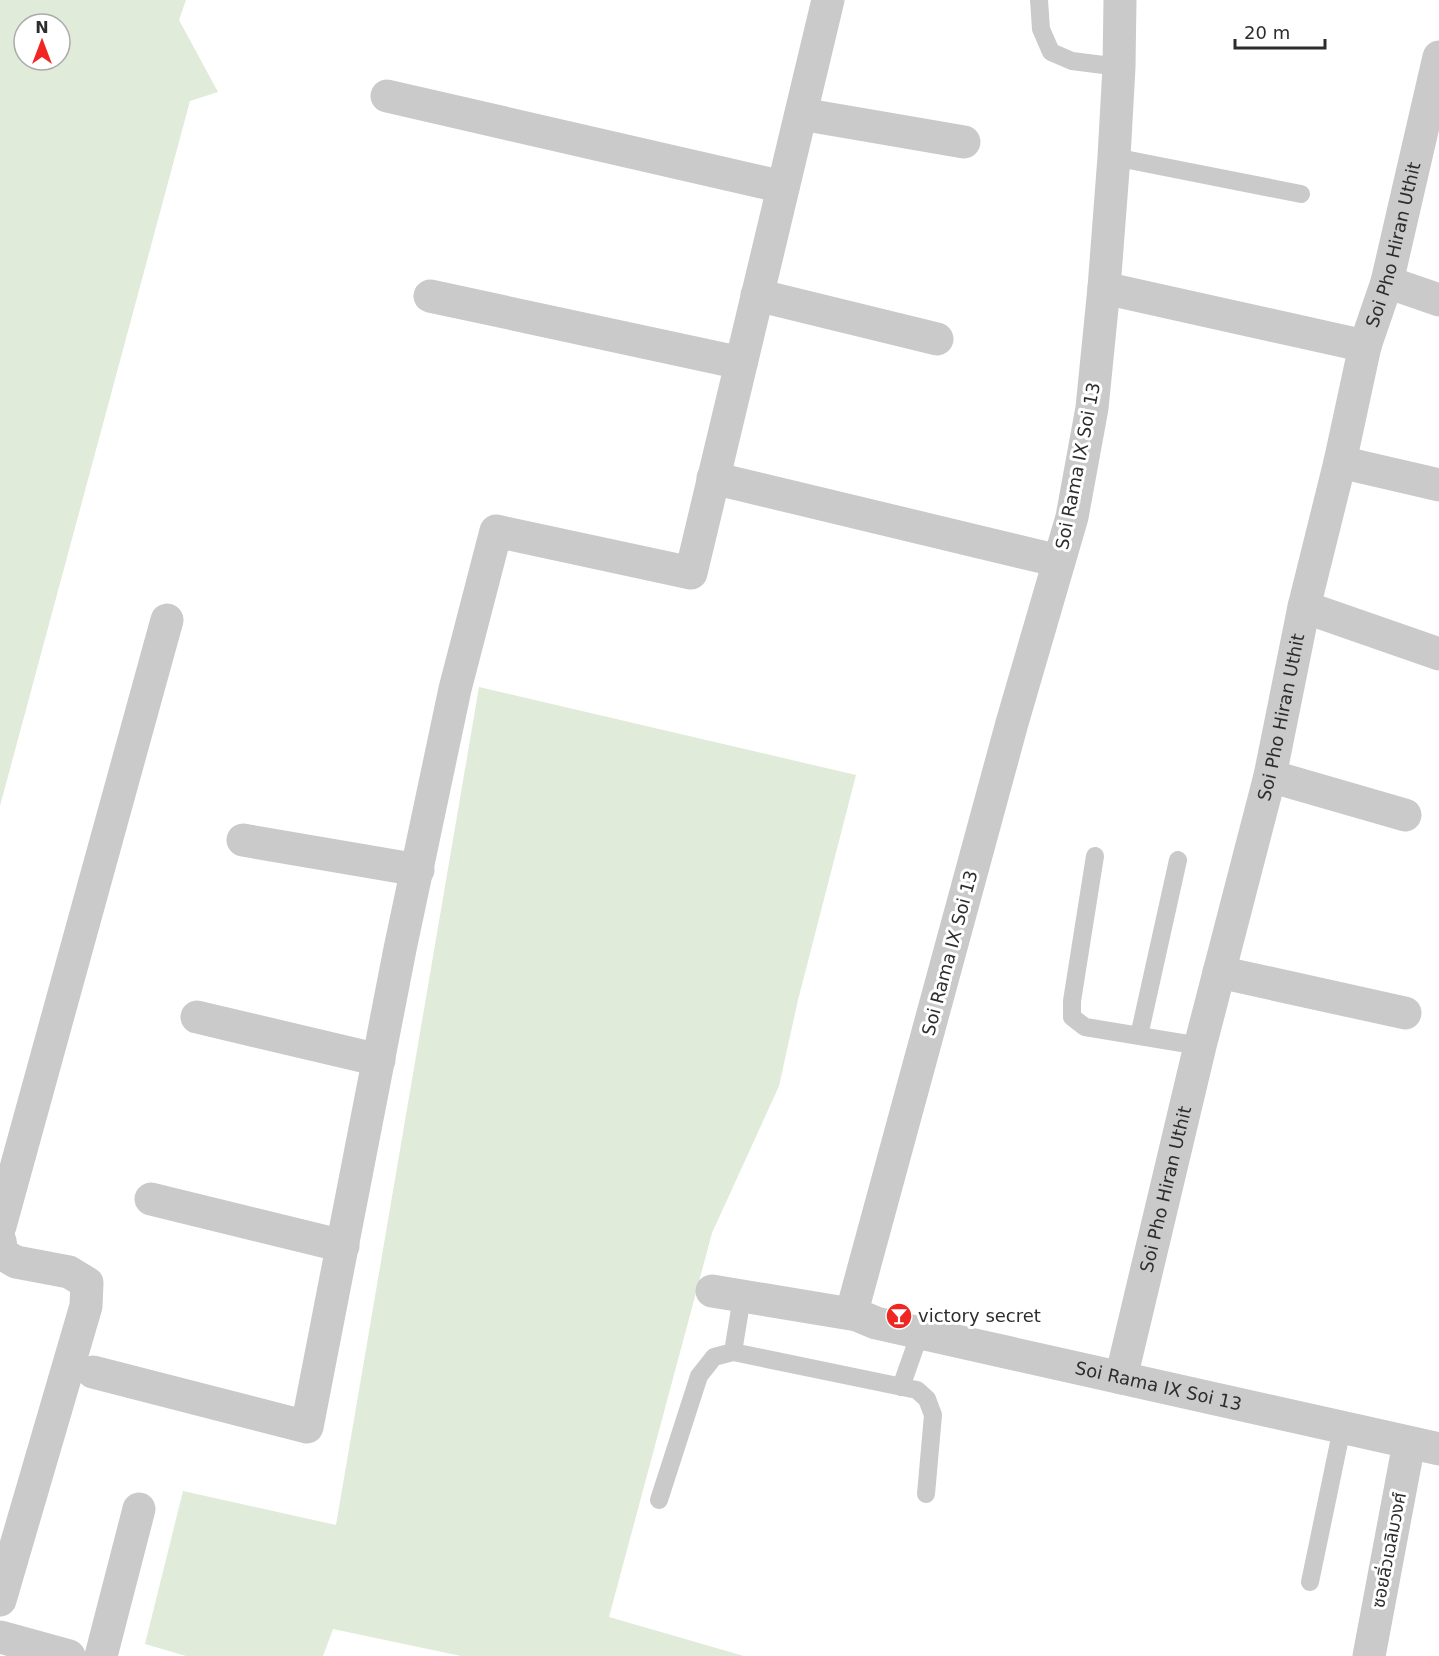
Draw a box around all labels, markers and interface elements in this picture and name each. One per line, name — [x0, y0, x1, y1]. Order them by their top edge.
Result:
north arrow — [12, 12, 72, 72]
scale bar — [1235, 12, 1325, 50]
text: N — [35, 18, 49, 37]
text: 20 m — [1244, 22, 1290, 43]
street label: Soi Pho Hiran Uthit — [1361, 160, 1424, 330]
street label: Soi Rama IX Soi 13 — [1051, 380, 1104, 551]
street label: Soi Pho Hiran Uthit — [1253, 632, 1308, 803]
street label: Soi Rama IX Soi 13 — [917, 868, 982, 1038]
street label: Soi Pho Hiran Uthit — [1136, 1104, 1195, 1274]
bar icon: victory secret — [884, 1301, 914, 1331]
place label: victory secret — [918, 1305, 1041, 1326]
street label: Soi Rama IX Soi 13 — [1073, 1357, 1244, 1415]
street label: ซอยลิ่วเฉลิมวงศ์ — [1366, 1490, 1410, 1609]

